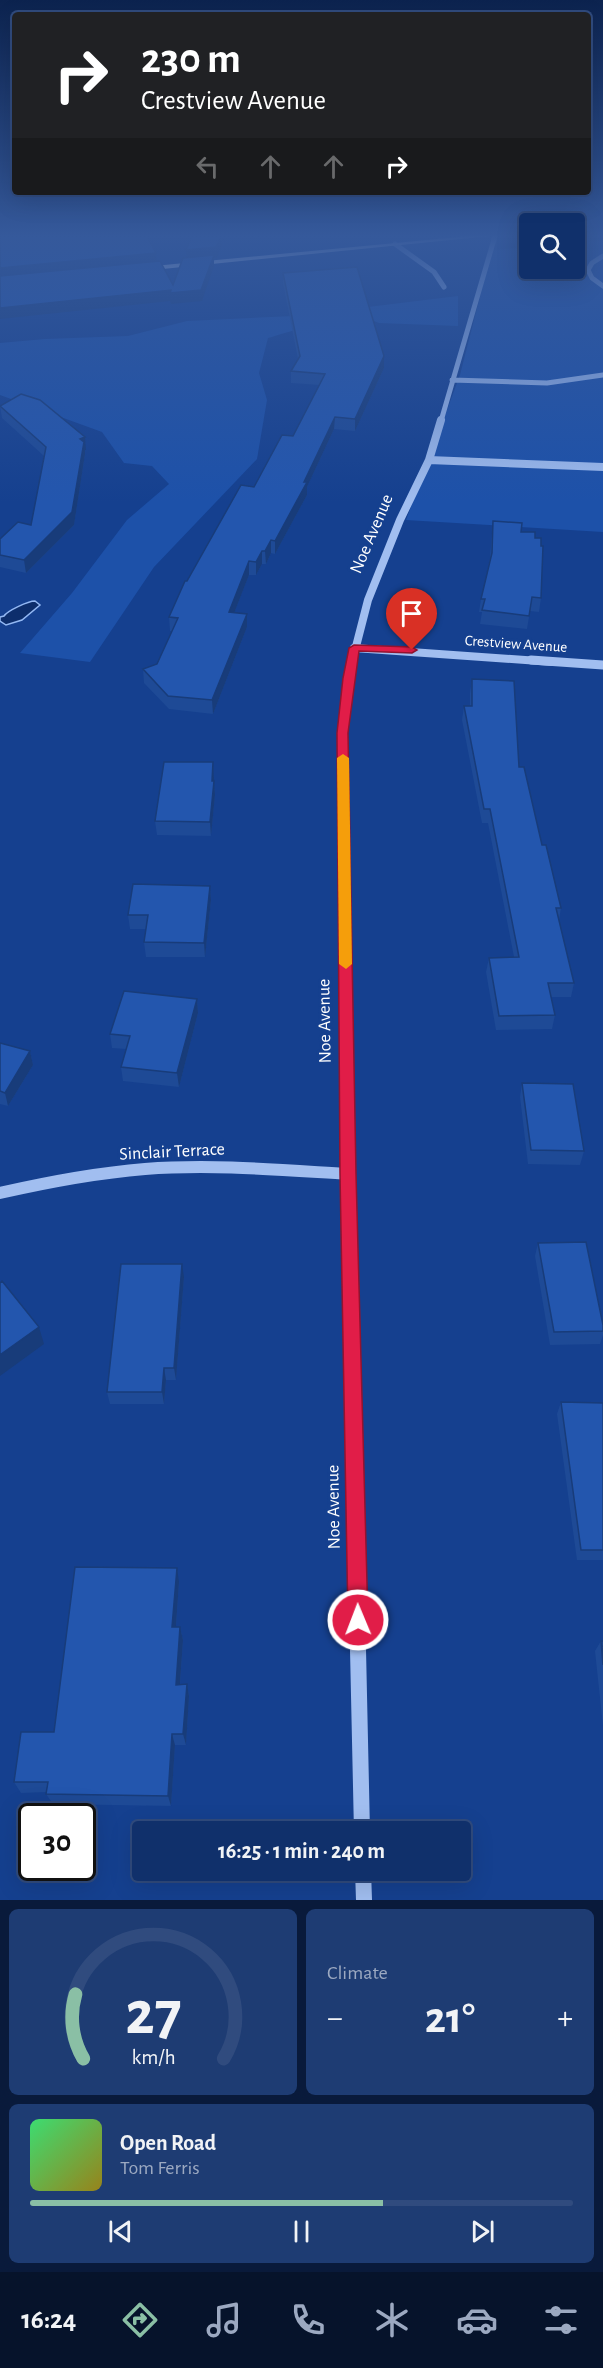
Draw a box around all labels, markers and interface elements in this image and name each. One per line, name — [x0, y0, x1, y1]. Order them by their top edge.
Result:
icon: right — [42, 36, 120, 114]
text: 230 m — [141, 38, 241, 80]
text: Crestview Avenue — [141, 87, 326, 114]
icon: left — [191, 150, 224, 183]
icon: ahead — [254, 150, 287, 183]
icon: ahead — [317, 150, 350, 183]
icon: right — [380, 150, 413, 183]
map controls — [519, 213, 585, 279]
button: search — [519, 213, 585, 279]
street label: Noe Avenue — [347, 492, 397, 576]
pin — [386, 588, 437, 650]
icon: arrive — [395, 597, 428, 630]
street label: Crestview Avenue — [464, 633, 568, 655]
street label: Noe Avenue — [315, 979, 335, 1063]
street label: Sinclair Terrace — [119, 1140, 225, 1164]
street label: Noe Avenue — [324, 1465, 344, 1549]
position arrow — [326, 1588, 390, 1652]
speed limit sign: 30 — [18, 1803, 96, 1881]
text: 16:25 · 1 min · 240 m — [218, 1840, 385, 1862]
text: Climate — [327, 1963, 388, 1983]
text: 27 — [125, 1983, 181, 2045]
text: 21° — [425, 1996, 475, 2041]
text: − — [327, 2002, 343, 2035]
text: + — [557, 2002, 573, 2035]
text: km/h — [131, 2047, 175, 2068]
text: Open Road — [120, 2132, 216, 2154]
text: Tom Ferris — [120, 2158, 200, 2178]
icon: previous — [104, 2215, 137, 2248]
icon: pause — [285, 2215, 318, 2248]
icon: next — [466, 2215, 499, 2248]
icon: directions — [119, 2299, 161, 2341]
icon: music — [203, 2299, 245, 2341]
icon: phone — [287, 2299, 329, 2341]
icon: climate — [371, 2299, 413, 2341]
icon: car — [456, 2299, 498, 2341]
icon: filters — [540, 2299, 582, 2341]
text: 16:24 — [21, 2306, 76, 2333]

